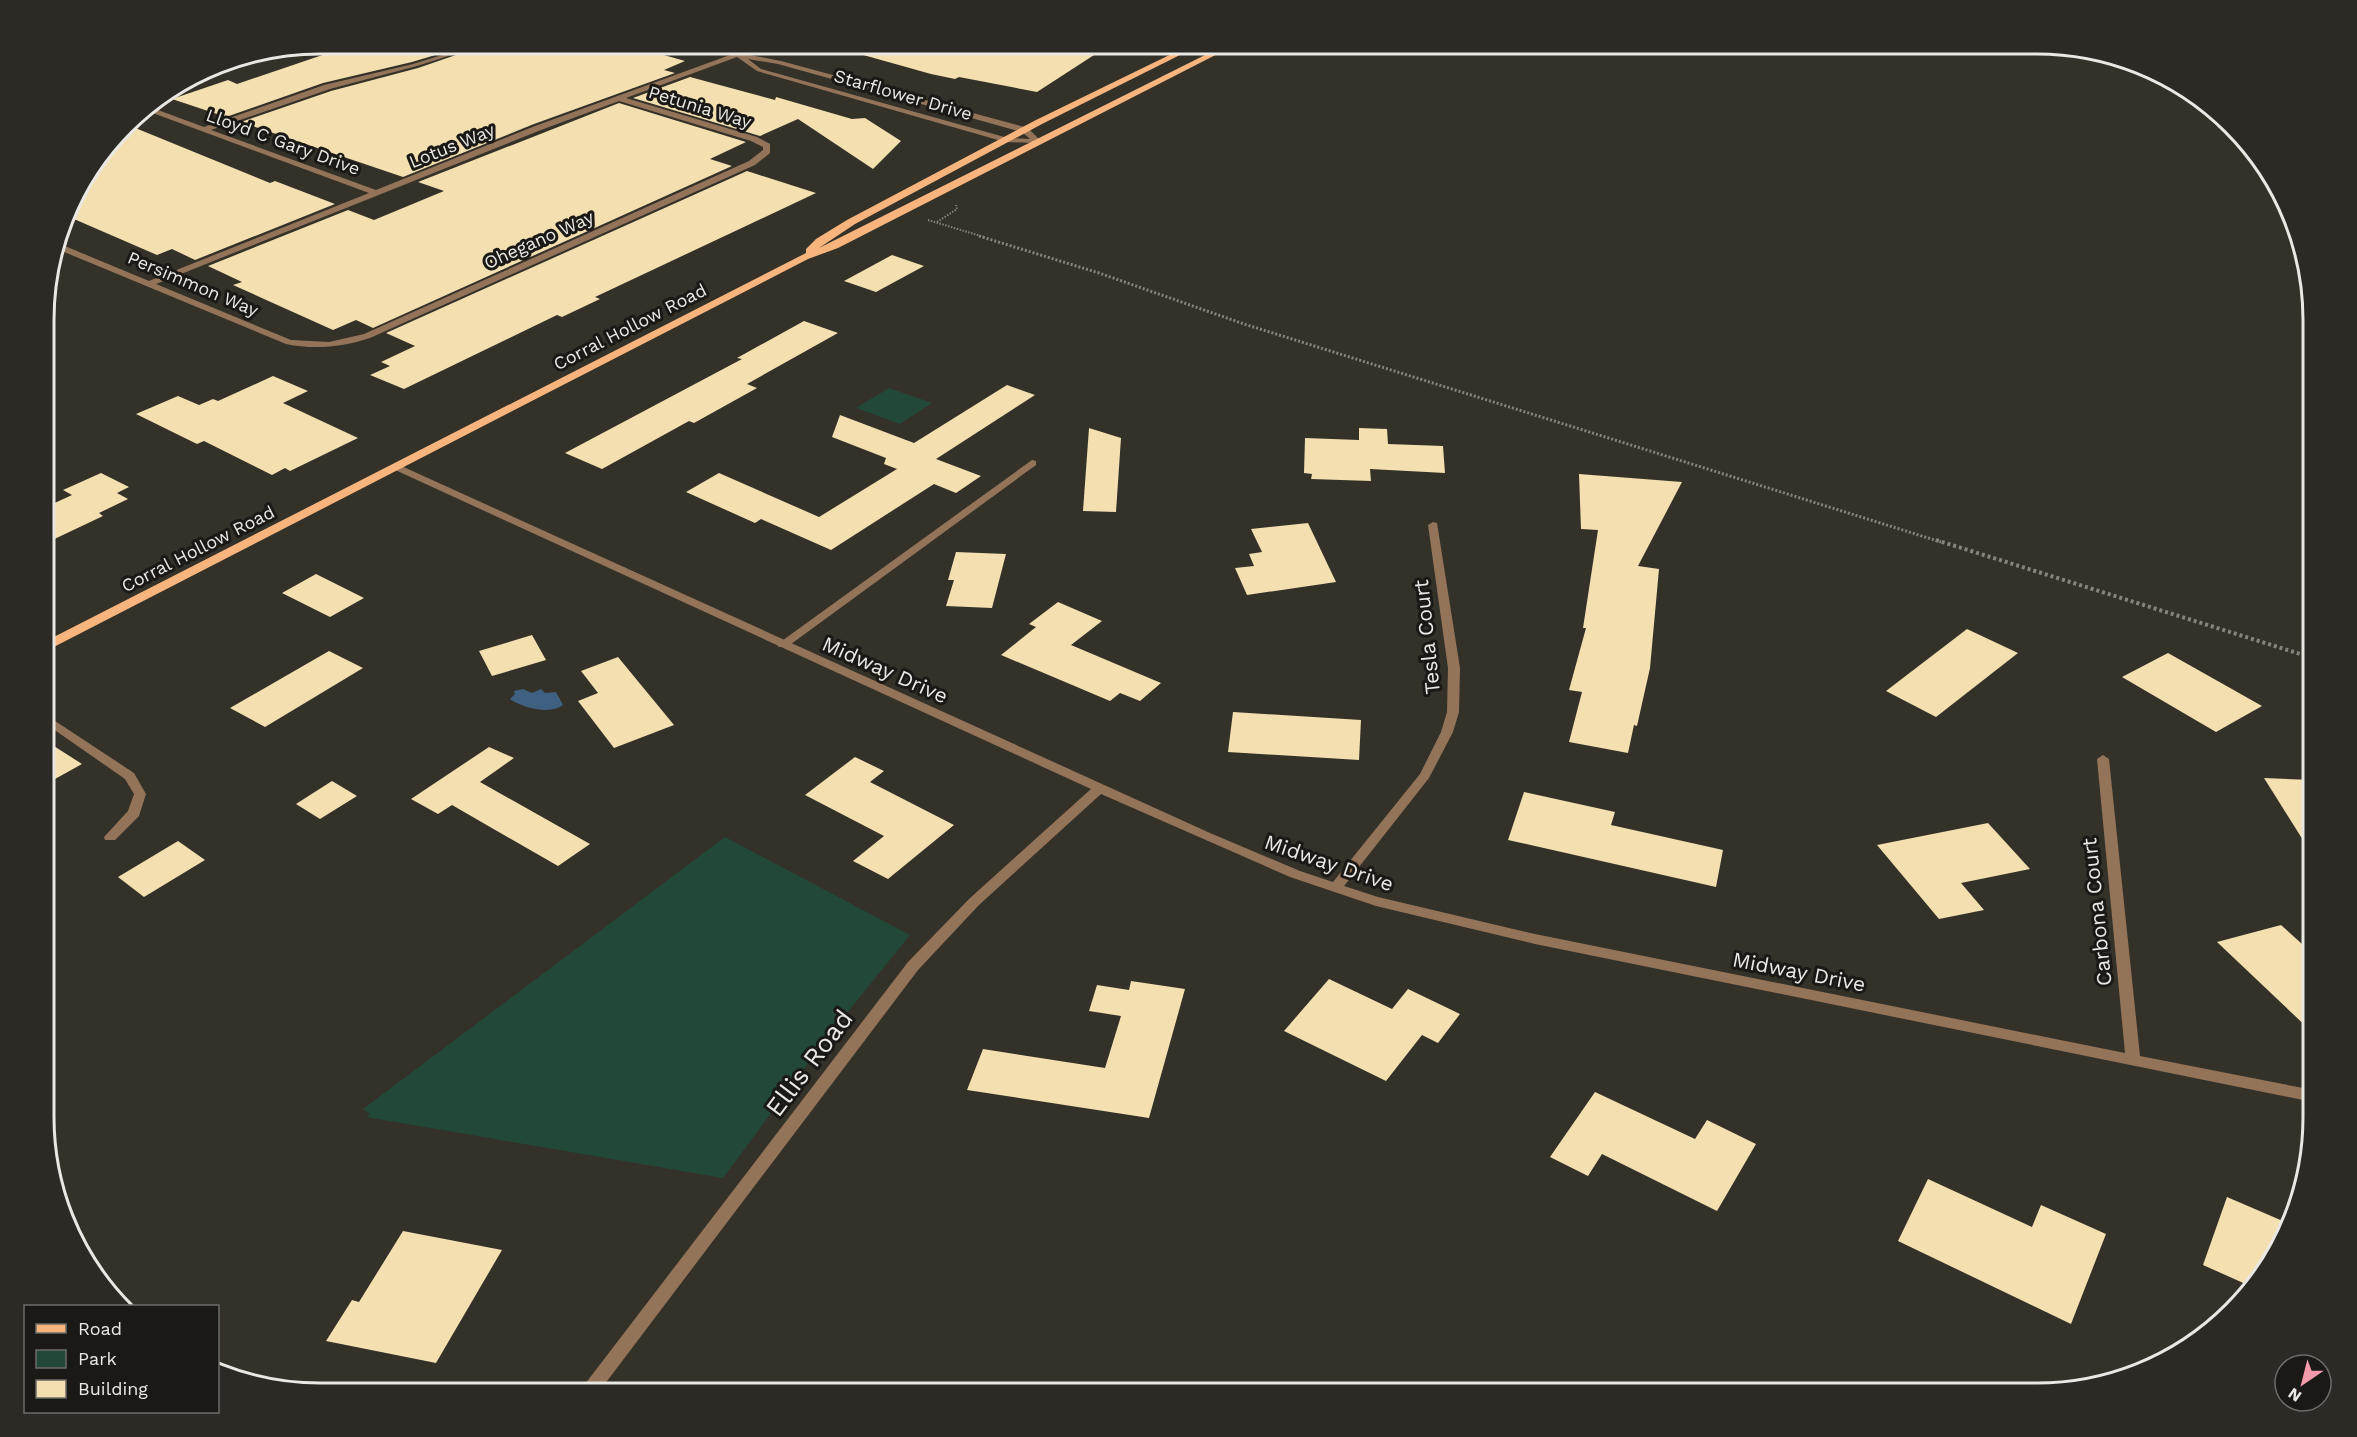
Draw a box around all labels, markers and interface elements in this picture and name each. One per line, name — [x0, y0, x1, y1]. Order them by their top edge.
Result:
street label: Starflower Drive — [832, 65, 975, 124]
street label: Petunia Way — [646, 81, 755, 132]
street label: Lloyd C Gary Drive — [203, 104, 363, 179]
street label: Lotus Way — [406, 119, 498, 172]
street label: Ohegano Way — [481, 206, 598, 273]
street label: Persimmon Way — [125, 247, 262, 321]
street label: Corral Hollow Road — [550, 279, 710, 374]
street label: Corral Hollow Road — [118, 501, 278, 596]
street label: Tesla Court — [1408, 578, 1445, 696]
street label: Midway Drive — [818, 631, 952, 708]
street label: Midway Drive — [1261, 829, 1397, 896]
street label: Carbona Court — [2076, 837, 2117, 987]
street label: Midway Drive — [1730, 946, 1868, 997]
street label: Ellis Road — [759, 1004, 859, 1122]
legend — [24, 1305, 219, 1413]
text: Road — [78, 1318, 122, 1339]
text: Park — [78, 1348, 117, 1369]
north arrow — [2273, 1353, 2333, 1413]
text: Building — [78, 1378, 148, 1399]
text: N — [2284, 1384, 2305, 1406]

